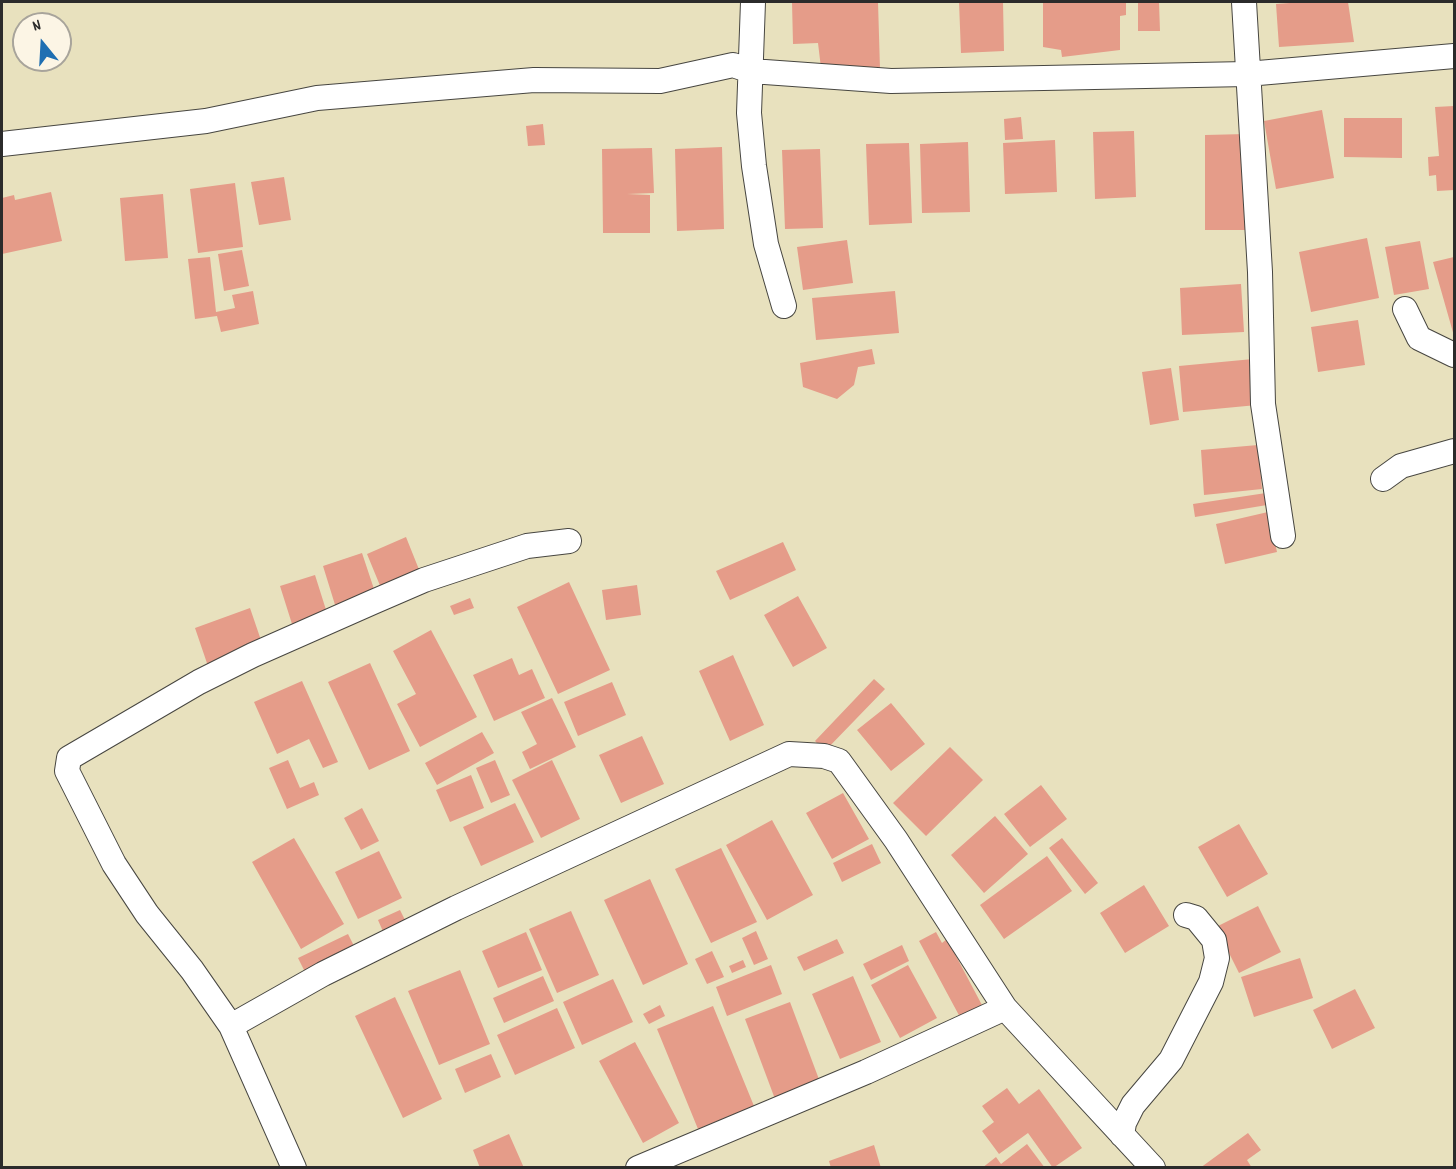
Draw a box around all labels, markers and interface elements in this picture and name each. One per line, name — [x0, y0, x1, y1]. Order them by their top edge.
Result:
north arrow — [12, 12, 72, 72]
text: N — [30, 14, 44, 38]

